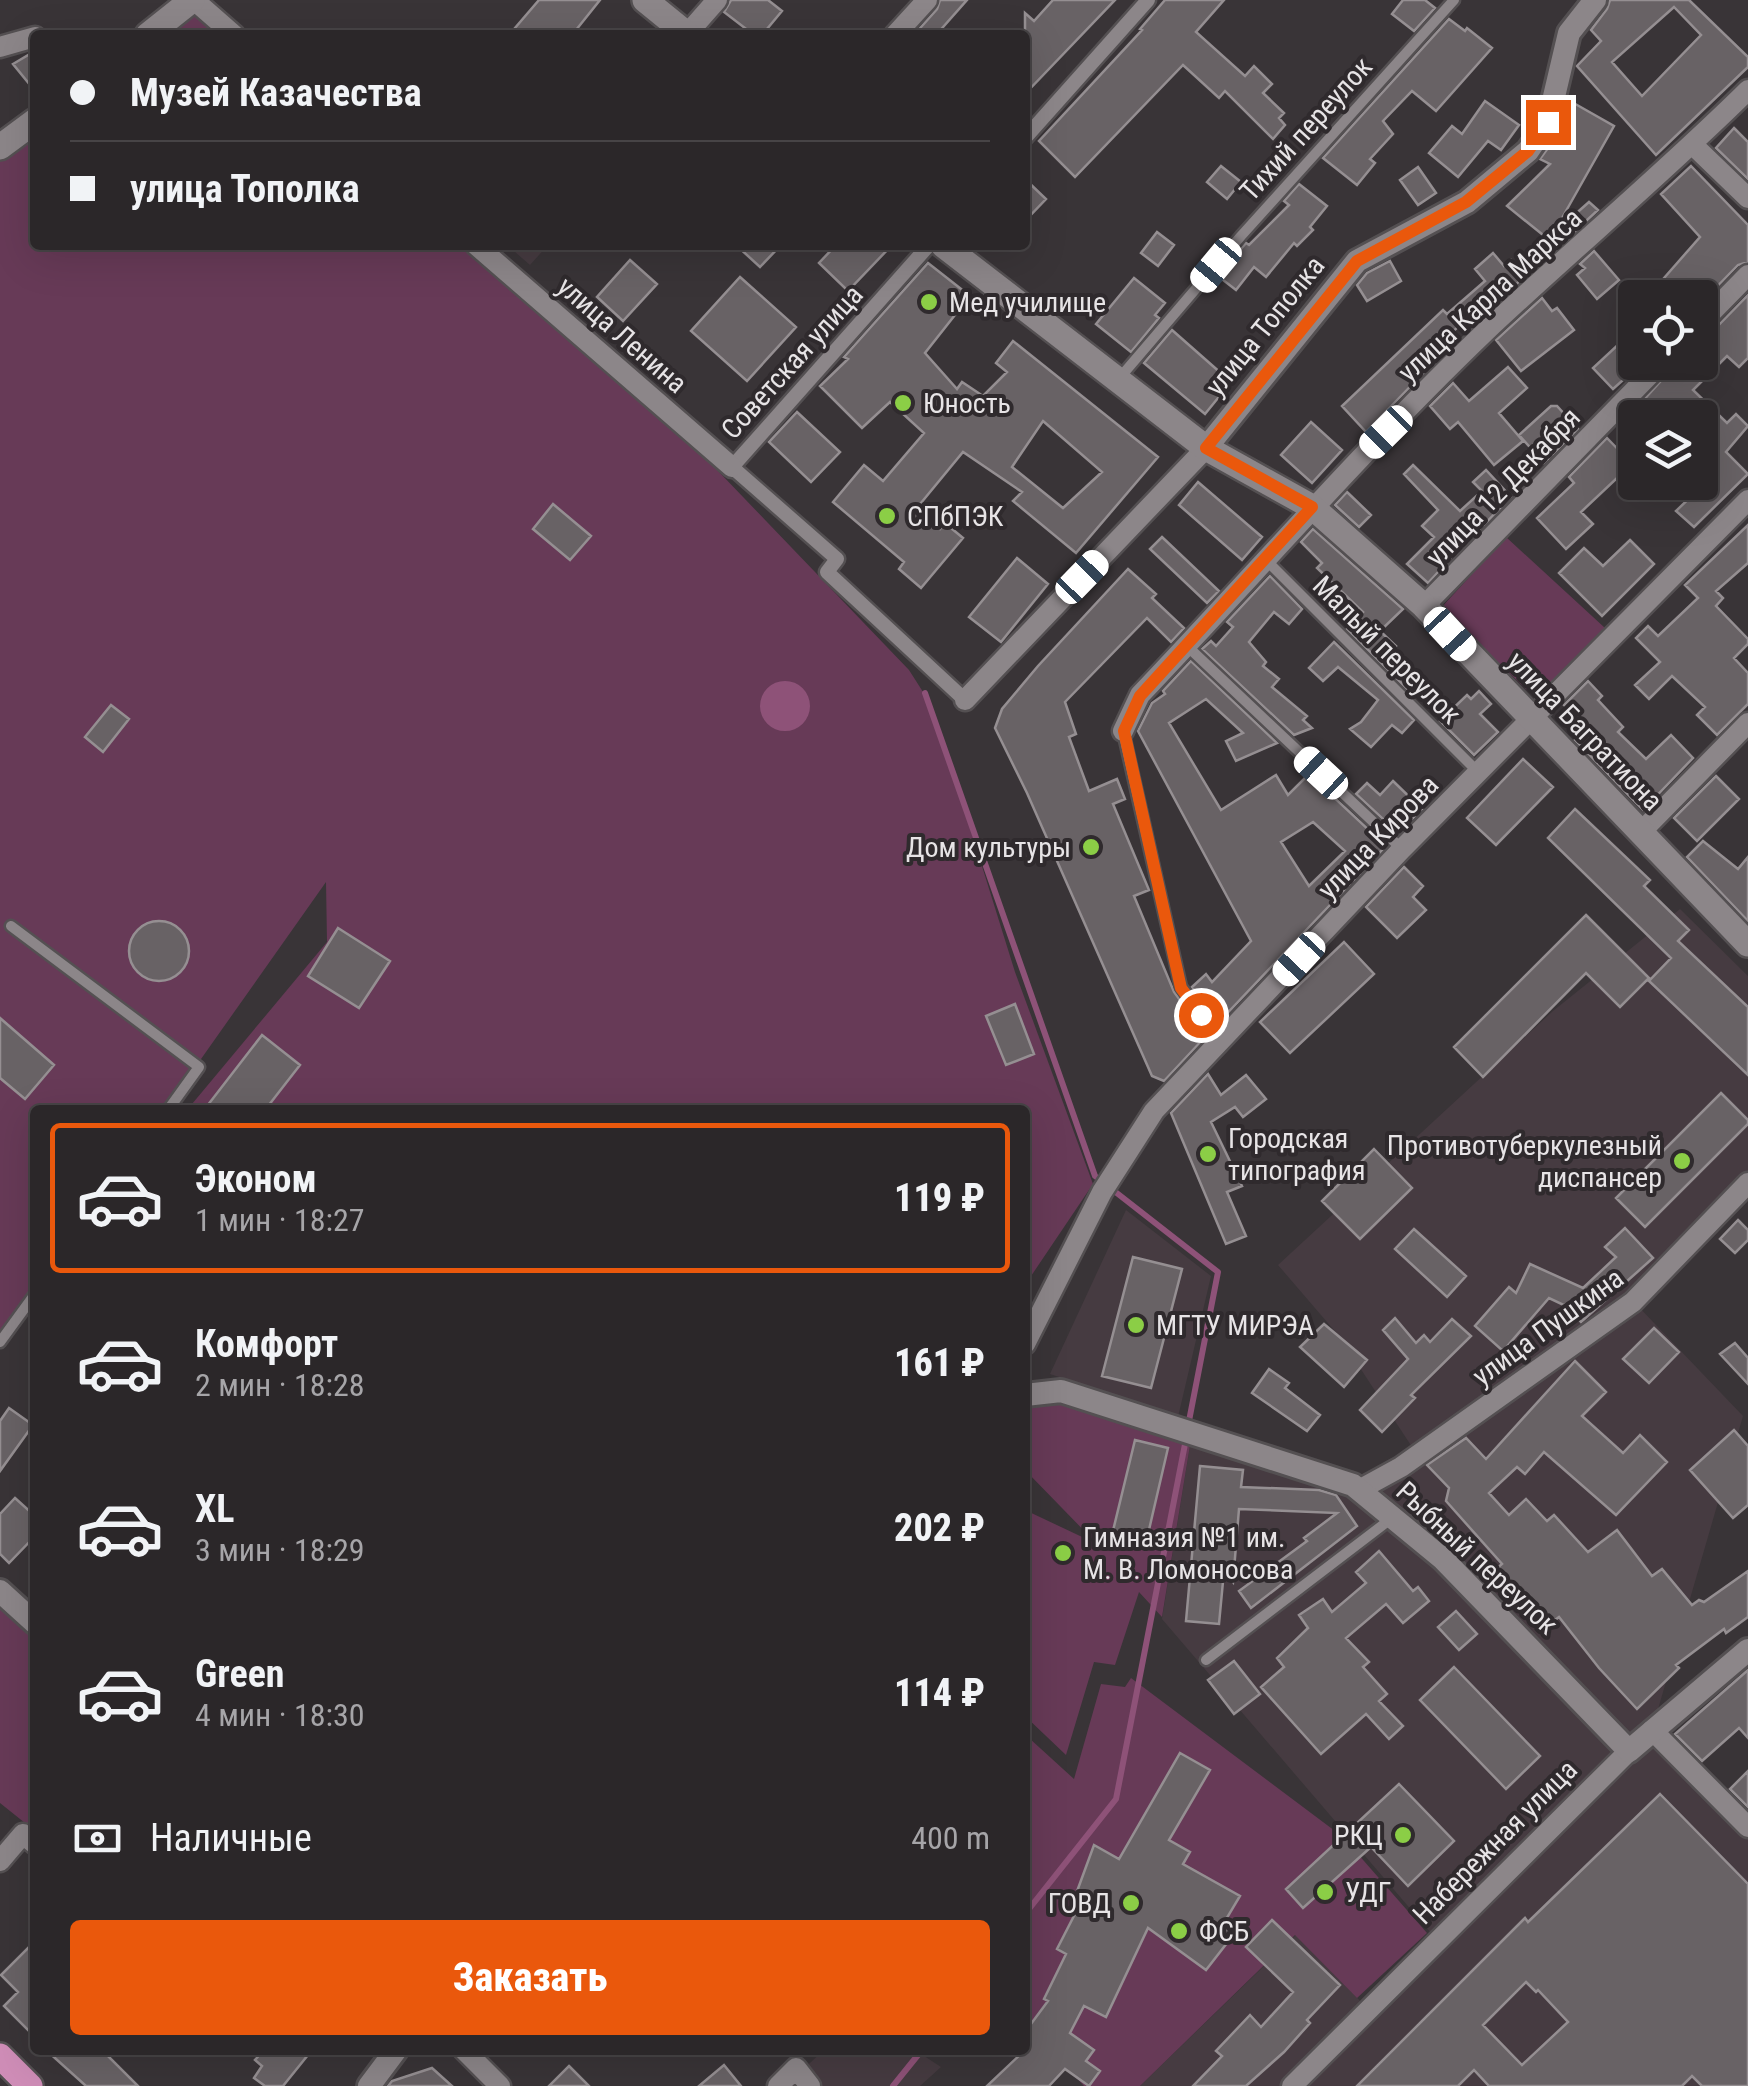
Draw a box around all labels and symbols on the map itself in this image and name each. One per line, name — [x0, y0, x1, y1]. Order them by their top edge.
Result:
street label: Тихий переулок — [1233, 50, 1379, 208]
route end — [1526, 100, 1571, 145]
street label: улица Карла Маркса — [1391, 201, 1589, 389]
car — [1185, 232, 1247, 298]
street label: улица Тополка — [1199, 249, 1331, 403]
street label: улица Ленина — [551, 270, 693, 400]
street label: Советская улица — [714, 278, 870, 446]
place label: Мед училище — [949, 286, 1106, 319]
marker: Мед училище — [918, 291, 940, 313]
place label: Юность — [923, 387, 1011, 420]
marker: Юность — [892, 392, 914, 414]
car — [1354, 400, 1418, 464]
street label: улица 12 Декабря — [1419, 401, 1587, 573]
place label: СПбПЭК — [907, 500, 1004, 533]
marker: СПбПЭК — [876, 505, 898, 527]
car — [1050, 545, 1114, 609]
street label: Малый переулок — [1306, 569, 1468, 731]
car — [1419, 602, 1481, 666]
street label: улица Багратиона — [1501, 645, 1669, 817]
car — [1289, 742, 1353, 804]
street label: улица Кирова — [1311, 768, 1445, 906]
place label: Дом культуры — [906, 831, 1071, 864]
marker: Дом культуры — [1080, 836, 1102, 858]
car — [1268, 927, 1330, 991]
route start — [1179, 993, 1224, 1038]
place label: Городская типография — [1228, 1122, 1365, 1187]
place label: Противотуберкулезный диспансер — [1387, 1129, 1662, 1194]
marker: Городская типография — [1197, 1143, 1219, 1165]
marker: Противотуберкулезный диспансер — [1671, 1150, 1693, 1172]
street label: улица Пушкина — [1466, 1261, 1630, 1393]
place label: МГТУ МИРЭА — [1156, 1309, 1314, 1342]
marker: МГТУ МИРЭА — [1125, 1314, 1147, 1336]
street label: Рыбный переулок — [1389, 1475, 1565, 1641]
place label: Гимназия №1 им. М. В. Ломоносова — [1083, 1521, 1293, 1586]
marker: Гимназия №1 им. М. В. Ломоносова — [1052, 1542, 1074, 1564]
street label: Набережная улица — [1406, 1753, 1584, 1931]
place label: РКЦ — [1334, 1819, 1383, 1852]
marker: РКЦ — [1392, 1824, 1414, 1846]
place label: УДГ — [1345, 1876, 1391, 1909]
marker: УДГ — [1314, 1881, 1336, 1903]
place label: ГОВД — [1048, 1887, 1111, 1920]
marker: ГОВД — [1120, 1892, 1142, 1914]
place label: ФСБ — [1199, 1915, 1249, 1948]
marker: ФСБ — [1168, 1920, 1190, 1942]

